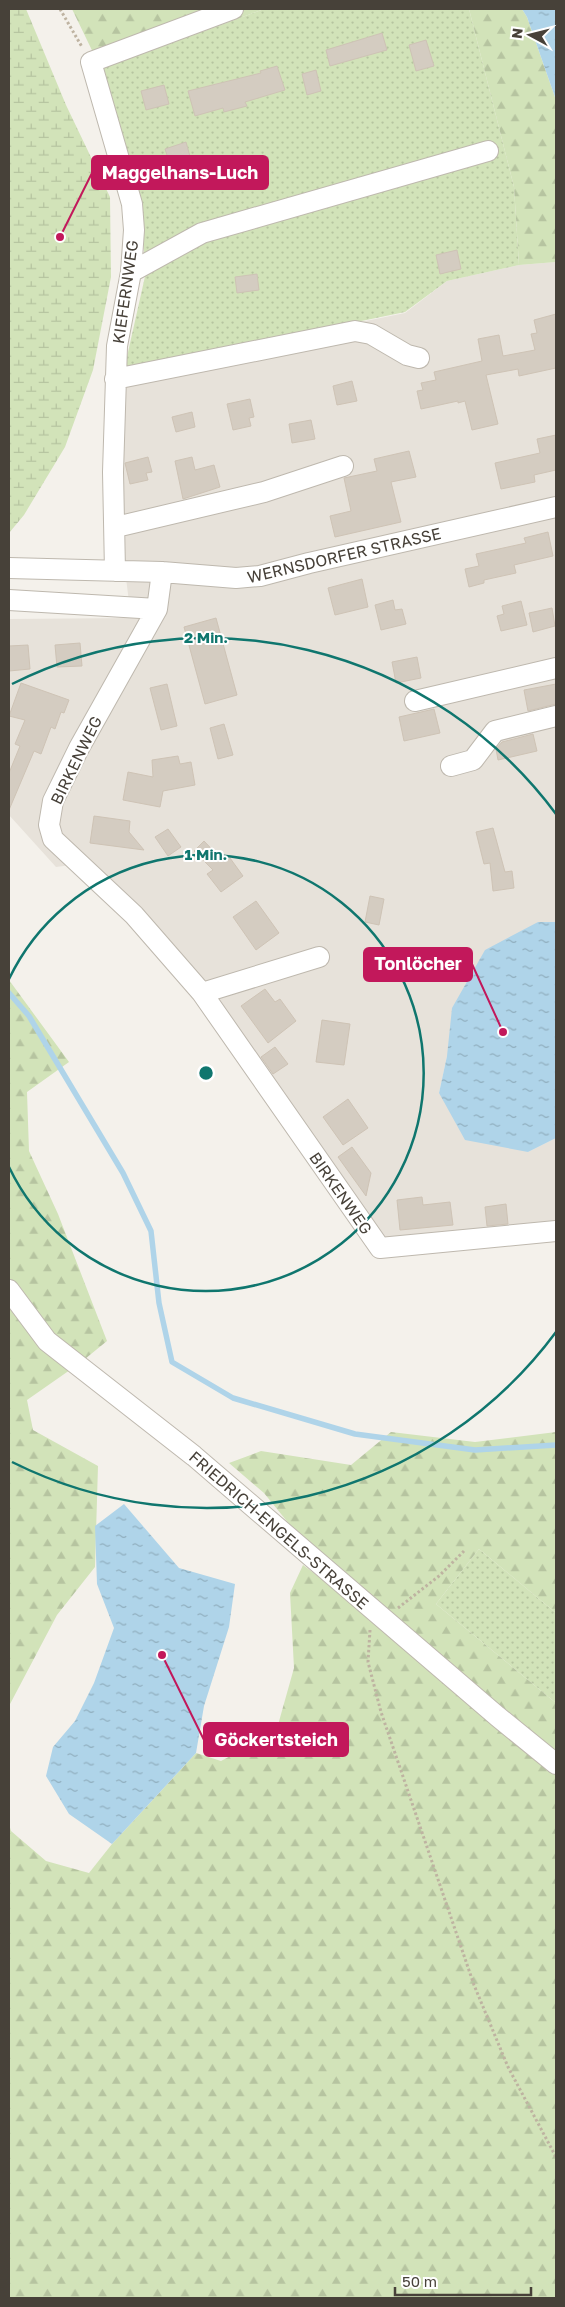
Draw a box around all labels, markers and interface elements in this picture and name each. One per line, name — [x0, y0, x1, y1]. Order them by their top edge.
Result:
north arrow — [505, 10, 555, 60]
text: N — [508, 27, 526, 40]
callout: Maggelhans-Luch — [92, 156, 268, 189]
text: Maggelhans-Luch — [102, 161, 258, 183]
street label: KIEFERNWEG — [108, 239, 142, 345]
street label: WERNSDORFER STRASSE — [245, 523, 443, 587]
text: 2 Min. — [184, 628, 228, 646]
street label: BIRKENWEG — [46, 713, 106, 807]
text: 1 Min. — [185, 845, 227, 863]
callout: Tonlöcher — [364, 948, 472, 981]
text: Tonlöcher — [374, 952, 462, 974]
centre of rings — [197, 1064, 215, 1082]
street label: BIRKENWEG — [305, 1148, 377, 1238]
street label: FRIEDRICH-ENGELS-STRASSE — [185, 1447, 373, 1613]
callout: Göckertsteich — [204, 1723, 348, 1756]
text: Göckertsteich — [214, 1728, 338, 1750]
scale bar — [395, 2264, 531, 2296]
text: 50 m — [402, 2272, 437, 2290]

